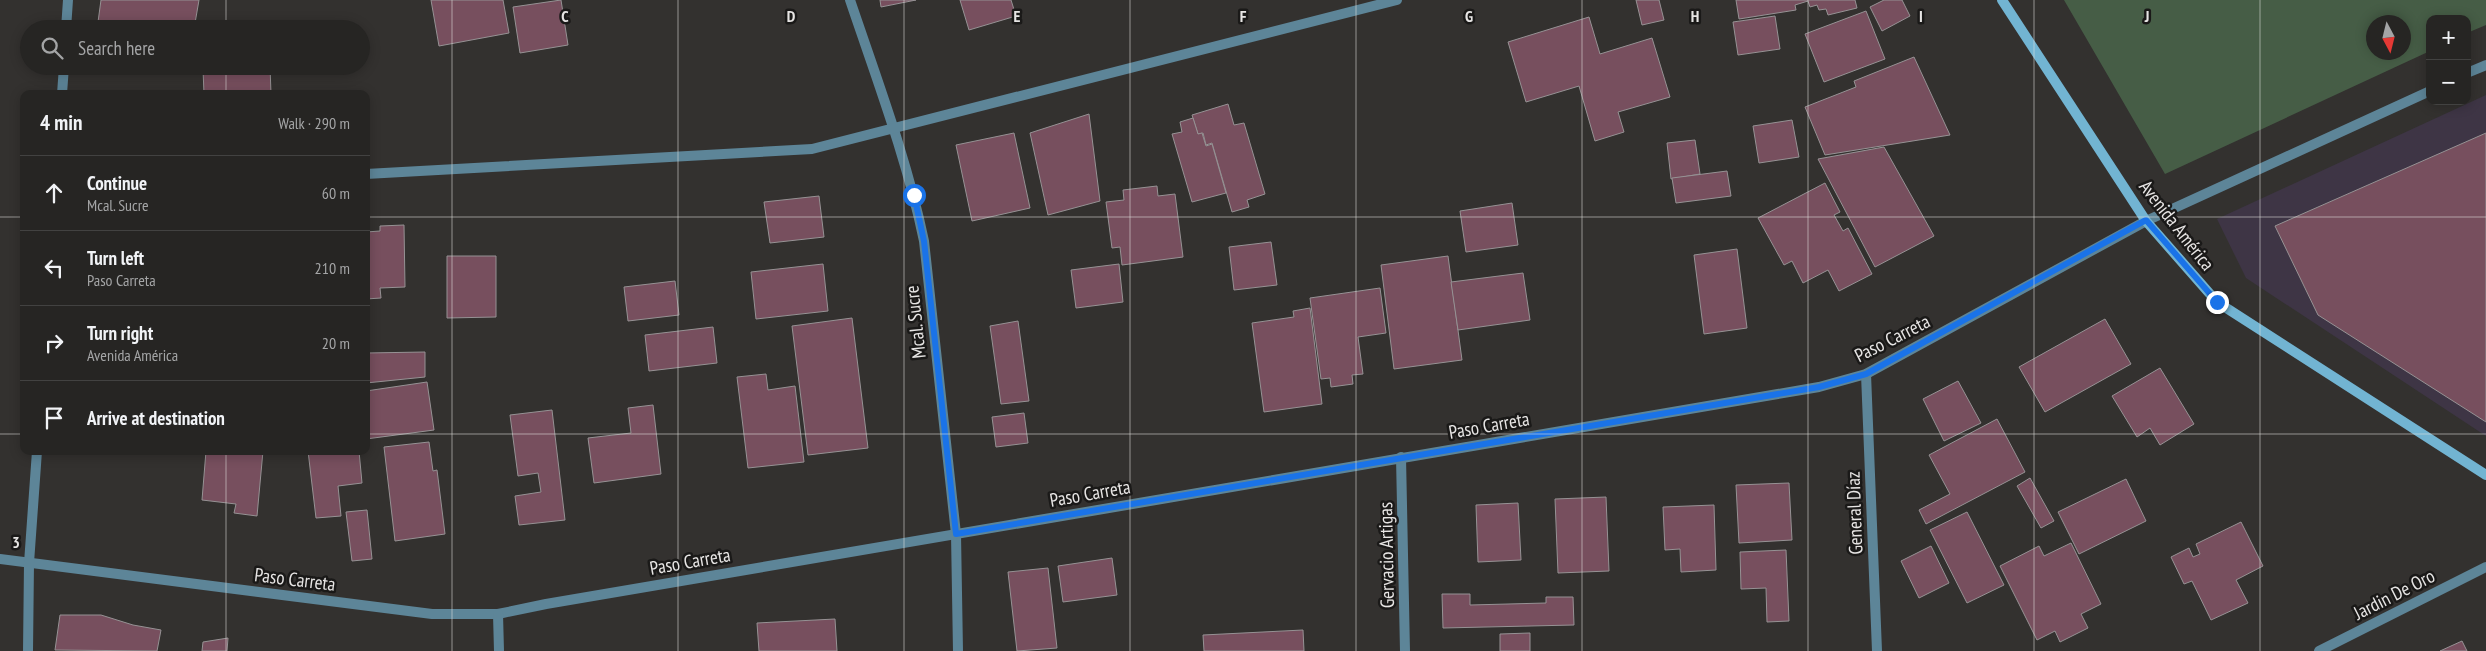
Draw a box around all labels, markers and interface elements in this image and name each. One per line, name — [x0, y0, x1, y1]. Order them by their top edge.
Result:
text: C — [561, 6, 569, 26]
text: D — [787, 6, 796, 26]
text: E — [1014, 6, 1021, 26]
text: F — [1240, 6, 1247, 26]
text: G — [1465, 6, 1473, 26]
text: H — [1691, 6, 1699, 26]
text: I — [1919, 6, 1923, 26]
text: J — [2144, 6, 2149, 26]
north arrow — [2366, 15, 2411, 60]
map controls — [2426, 15, 2471, 105]
button: + — [2426, 15, 2471, 60]
search box — [20, 20, 370, 75]
icon: search — [38, 34, 66, 62]
text: Search here — [78, 36, 155, 60]
button: − — [2426, 60, 2471, 105]
text: 4 min — [40, 109, 82, 136]
text: Walk · 290 m — [278, 113, 350, 133]
text: Continue — [87, 171, 147, 195]
street label: Avenida América — [2134, 175, 2220, 275]
icon: ahead — [40, 179, 68, 207]
text: 60 m — [322, 183, 350, 203]
route start — [903, 184, 926, 207]
text: Mcal. Sucre — [87, 195, 149, 215]
text: Turn left — [87, 246, 144, 270]
icon: left — [40, 254, 68, 282]
text: 210 m — [315, 258, 350, 278]
text: Paso Carreta — [87, 270, 156, 290]
street label: Mcal. Sucre — [899, 284, 931, 360]
route end — [2206, 291, 2229, 314]
street label: Paso Carreta — [1850, 309, 1934, 367]
text: Turn right — [87, 321, 153, 345]
icon: right — [40, 329, 68, 357]
text: 20 m — [322, 333, 350, 353]
text: Avenida América — [87, 345, 178, 365]
icon: arrive — [40, 404, 68, 432]
text: Arrive at destination — [87, 406, 225, 430]
street label: Paso Carreta — [1447, 406, 1531, 444]
street label: General Díaz — [1841, 471, 1867, 555]
street label: Paso Carreta — [1048, 474, 1132, 512]
street label: Gervacio Artigas — [1373, 502, 1399, 608]
text: 3 — [12, 532, 20, 552]
street label: Paso Carreta — [648, 542, 732, 580]
street label: Paso Carreta — [253, 562, 337, 596]
street label: Jardin De Oro — [2349, 563, 2439, 625]

